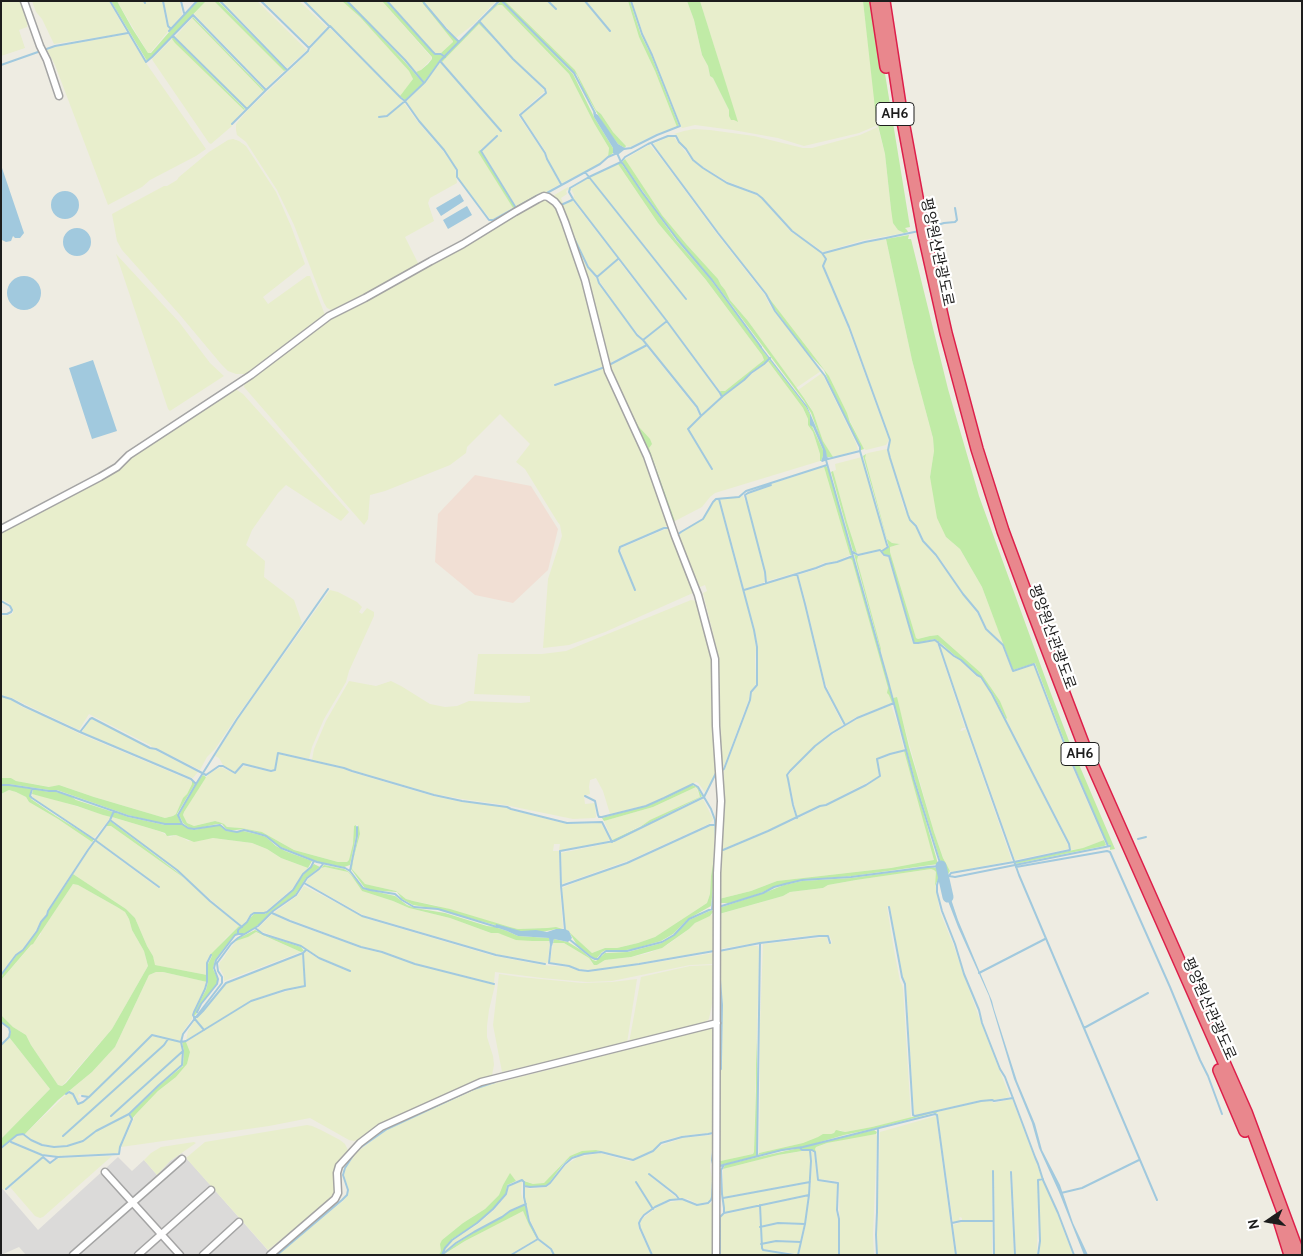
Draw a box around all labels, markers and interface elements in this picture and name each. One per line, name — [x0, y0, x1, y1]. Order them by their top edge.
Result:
road number: AH6 — [876, 102, 914, 126]
street label: 평양원산관광도로 — [917, 196, 957, 308]
street label: 평양원산관광도로 — [1025, 582, 1079, 692]
road number: AH6 — [1061, 742, 1099, 766]
street label: 평양원산관광도로 — [1178, 955, 1240, 1063]
north arrow — [1243, 1196, 1293, 1246]
text: N — [1243, 1217, 1263, 1231]

